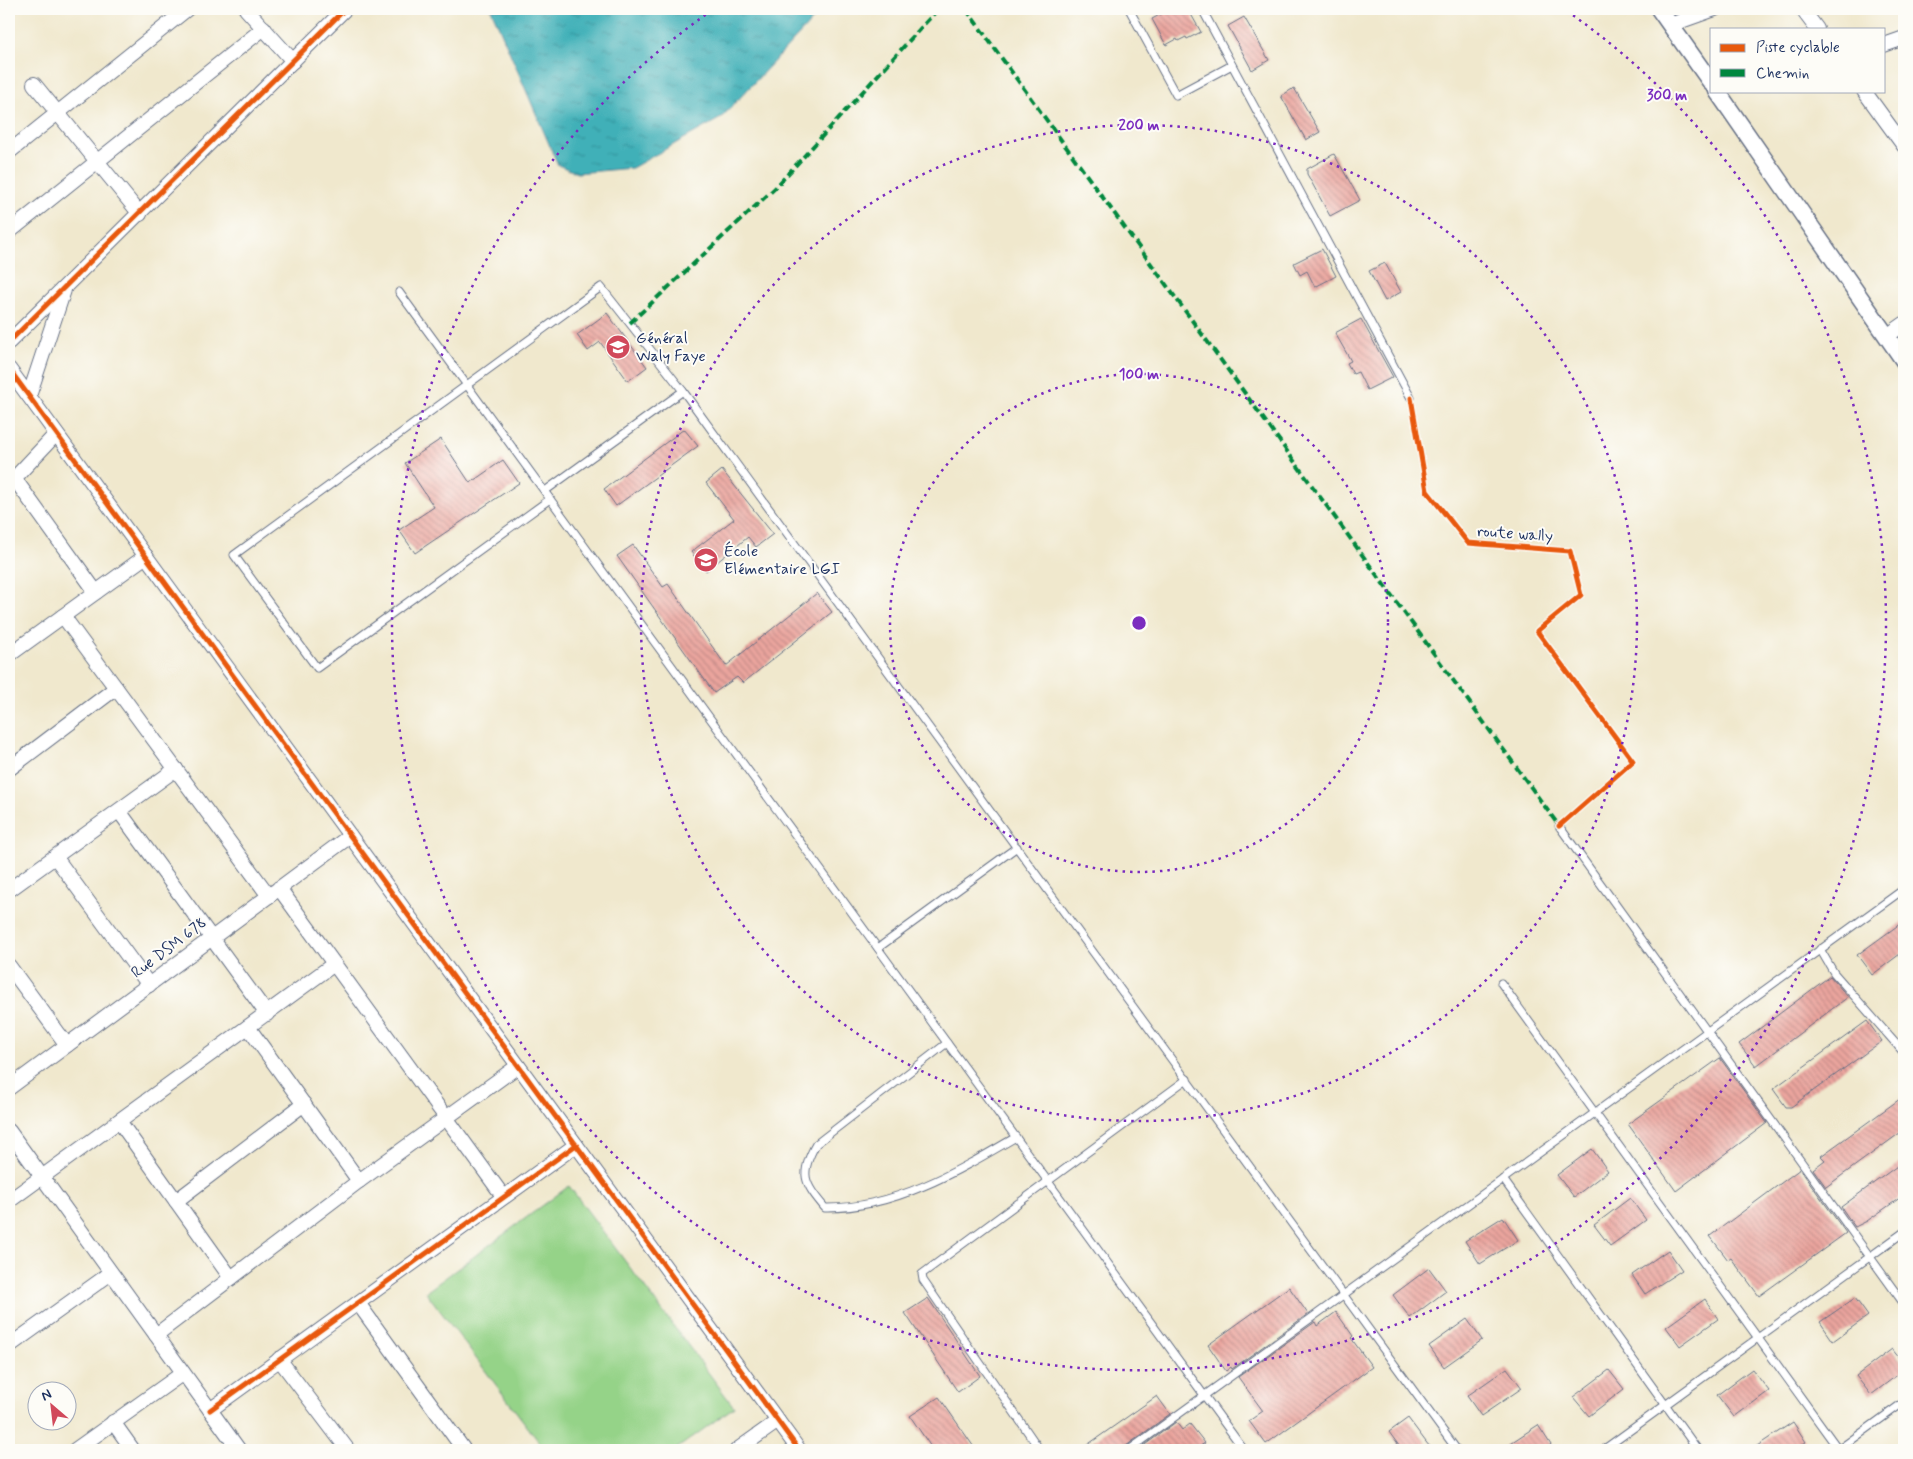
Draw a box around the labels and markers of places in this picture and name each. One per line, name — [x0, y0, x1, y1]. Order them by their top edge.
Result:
place label: Général Waly Faye — [636, 328, 706, 367]
school or university icon: Général Waly Faye — [605, 334, 631, 360]
place label: École Elémentaire LGI — [724, 541, 840, 580]
school or university icon: École Elémentaire LGI — [693, 547, 719, 573]
centre of rings — [1130, 614, 1148, 632]

